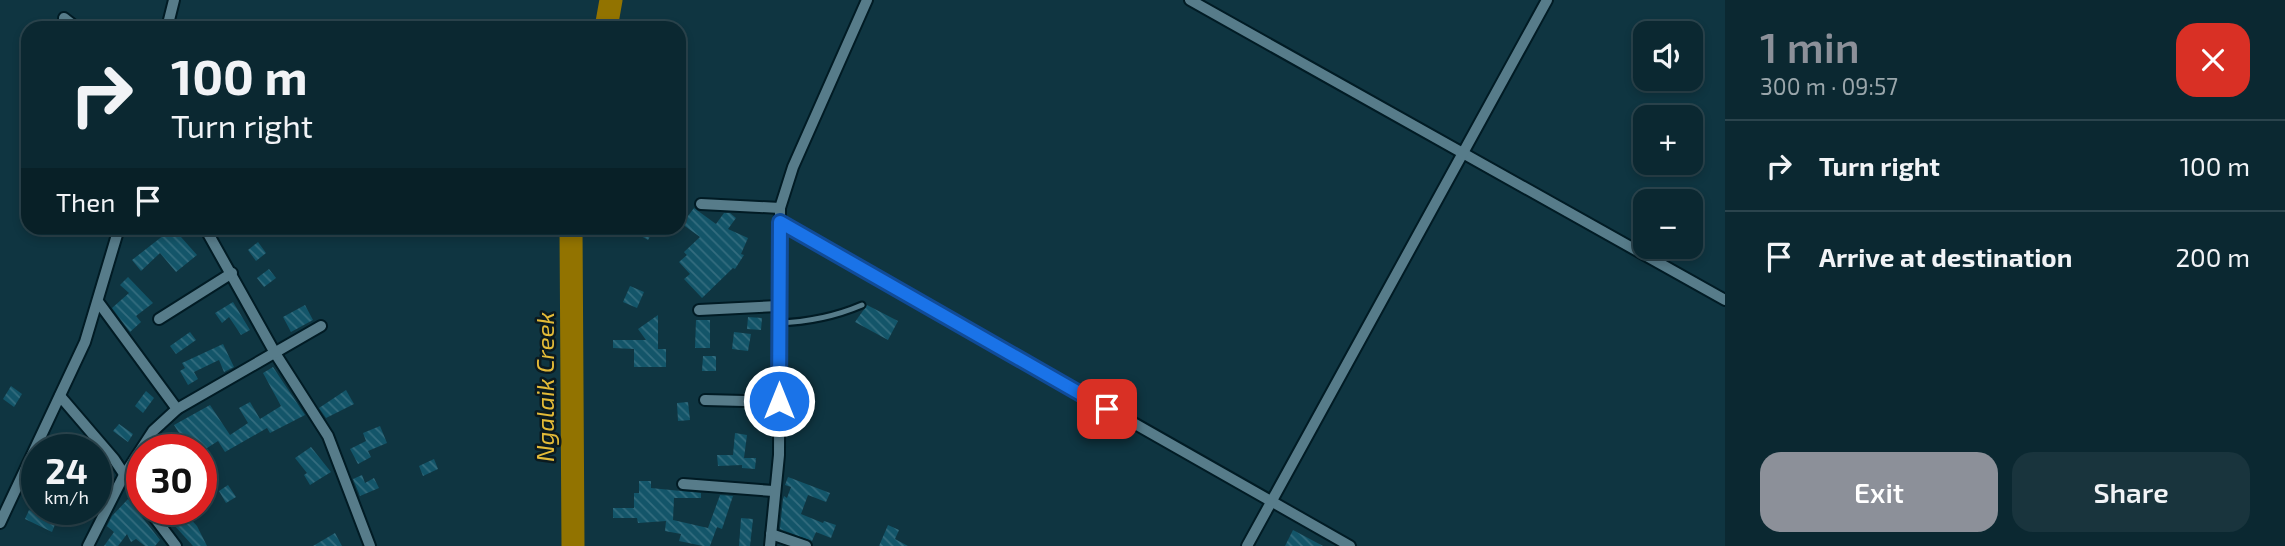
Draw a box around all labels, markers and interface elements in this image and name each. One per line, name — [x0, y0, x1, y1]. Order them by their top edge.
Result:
map controls — [1633, 21, 1703, 259]
button: sound — [1633, 21, 1703, 91]
text: 1 min — [1760, 21, 1860, 71]
button: close — [2176, 23, 2250, 97]
text: 100 m — [171, 46, 308, 105]
icon: right — [56, 49, 147, 140]
text: 300 m · 09:57 — [1760, 72, 1898, 100]
button: + — [1633, 105, 1703, 175]
text: Turn right — [171, 106, 313, 144]
icon: right — [1760, 147, 1798, 185]
text: Turn right — [1819, 150, 1940, 181]
text: 100 m — [2180, 150, 2250, 181]
icon: arrive — [129, 182, 167, 220]
text: Then — [56, 186, 115, 217]
button: − — [1633, 189, 1703, 259]
icon: arrive — [1760, 238, 1798, 276]
text: Arrive at destination — [1819, 241, 2072, 272]
text: 200 m — [2175, 241, 2250, 272]
water label: Ngalaik Creek — [530, 312, 559, 462]
position arrow — [742, 364, 816, 438]
pin — [1077, 379, 1137, 439]
icon: arrive — [1088, 390, 1126, 428]
speed limit sign: 30 — [126, 434, 217, 525]
text: 24 — [45, 449, 88, 491]
button: Exit — [1760, 452, 1998, 532]
button: Share — [2012, 452, 2250, 532]
text: km/h — [44, 486, 89, 508]

